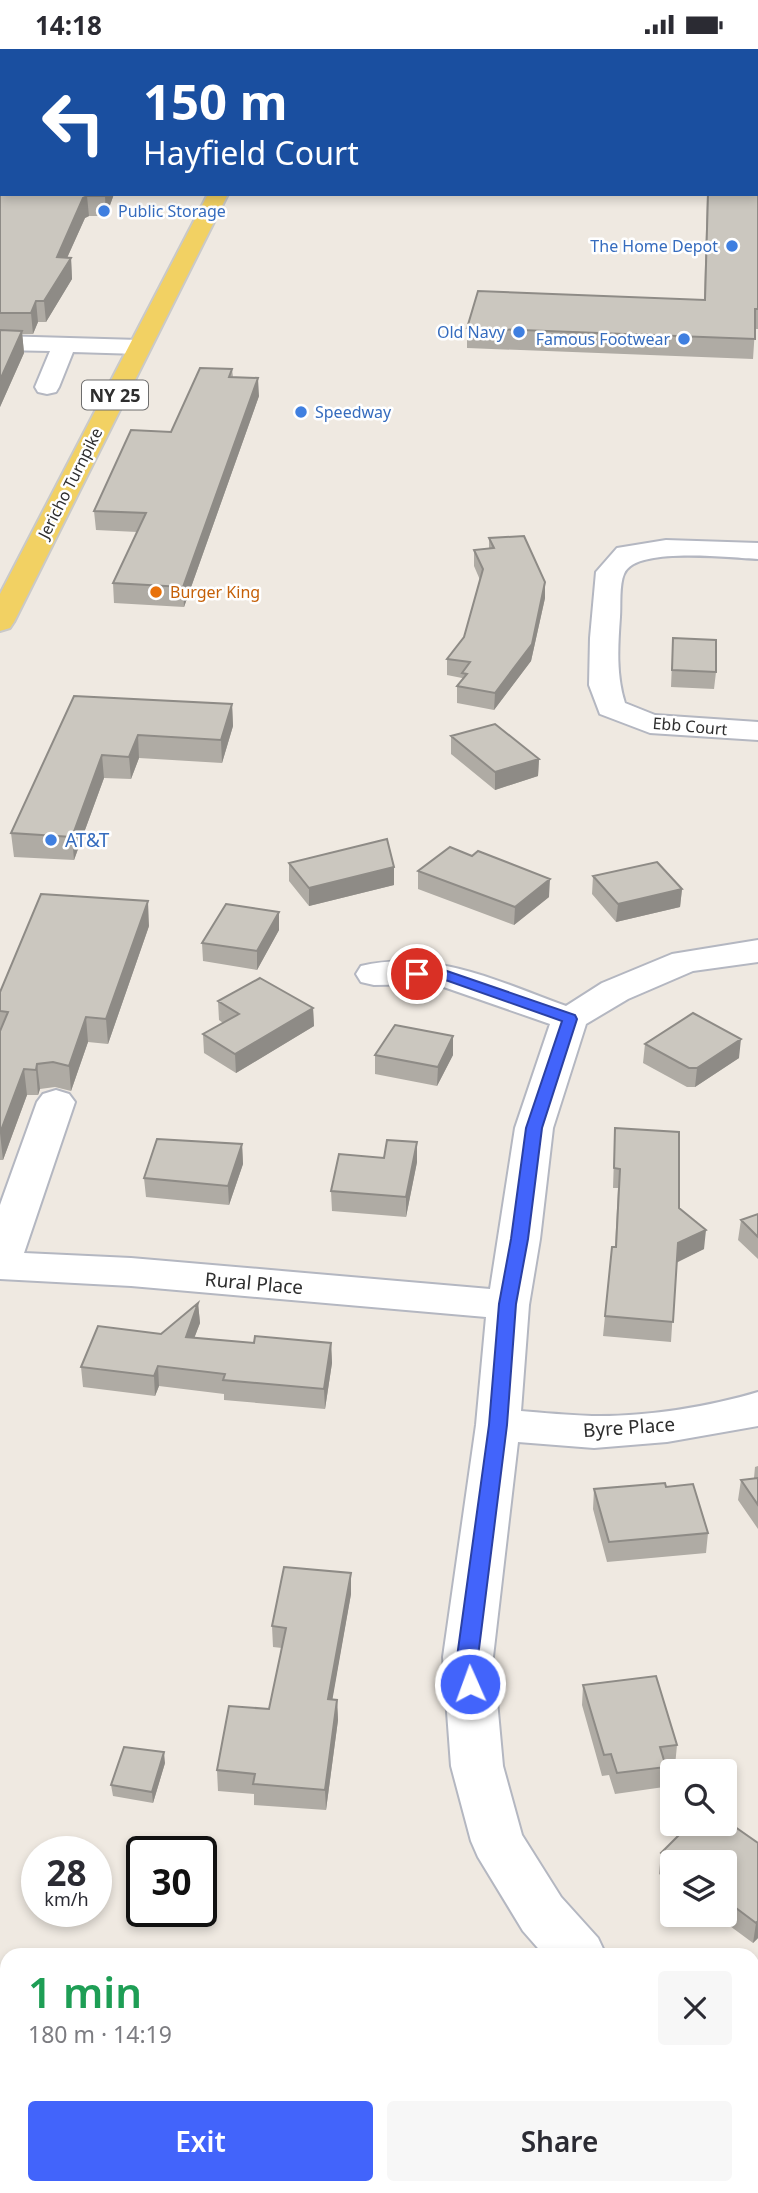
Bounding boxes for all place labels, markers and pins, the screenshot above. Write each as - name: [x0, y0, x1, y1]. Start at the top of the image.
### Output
- place label: Public Storage: [118, 200, 226, 222]
- marker: Public Storage: [96, 203, 112, 219]
- place label: The Home Depot: [590, 235, 718, 257]
- marker: The Home Depot: [724, 238, 740, 254]
- place label: Old Navy: [437, 321, 506, 343]
- marker: Old Navy: [511, 324, 527, 340]
- place label: Famous Footwear: [536, 328, 670, 350]
- marker: Famous Footwear: [676, 331, 692, 347]
- place label: Speedway: [315, 401, 392, 423]
- marker: Speedway: [293, 404, 309, 420]
- place label: Burger King: [170, 581, 260, 603]
- marker: Burger King: [148, 584, 164, 600]
- place label: AT&T: [65, 827, 110, 853]
- marker: AT&T: [43, 832, 59, 848]
- pin: [387, 944, 447, 1004]

